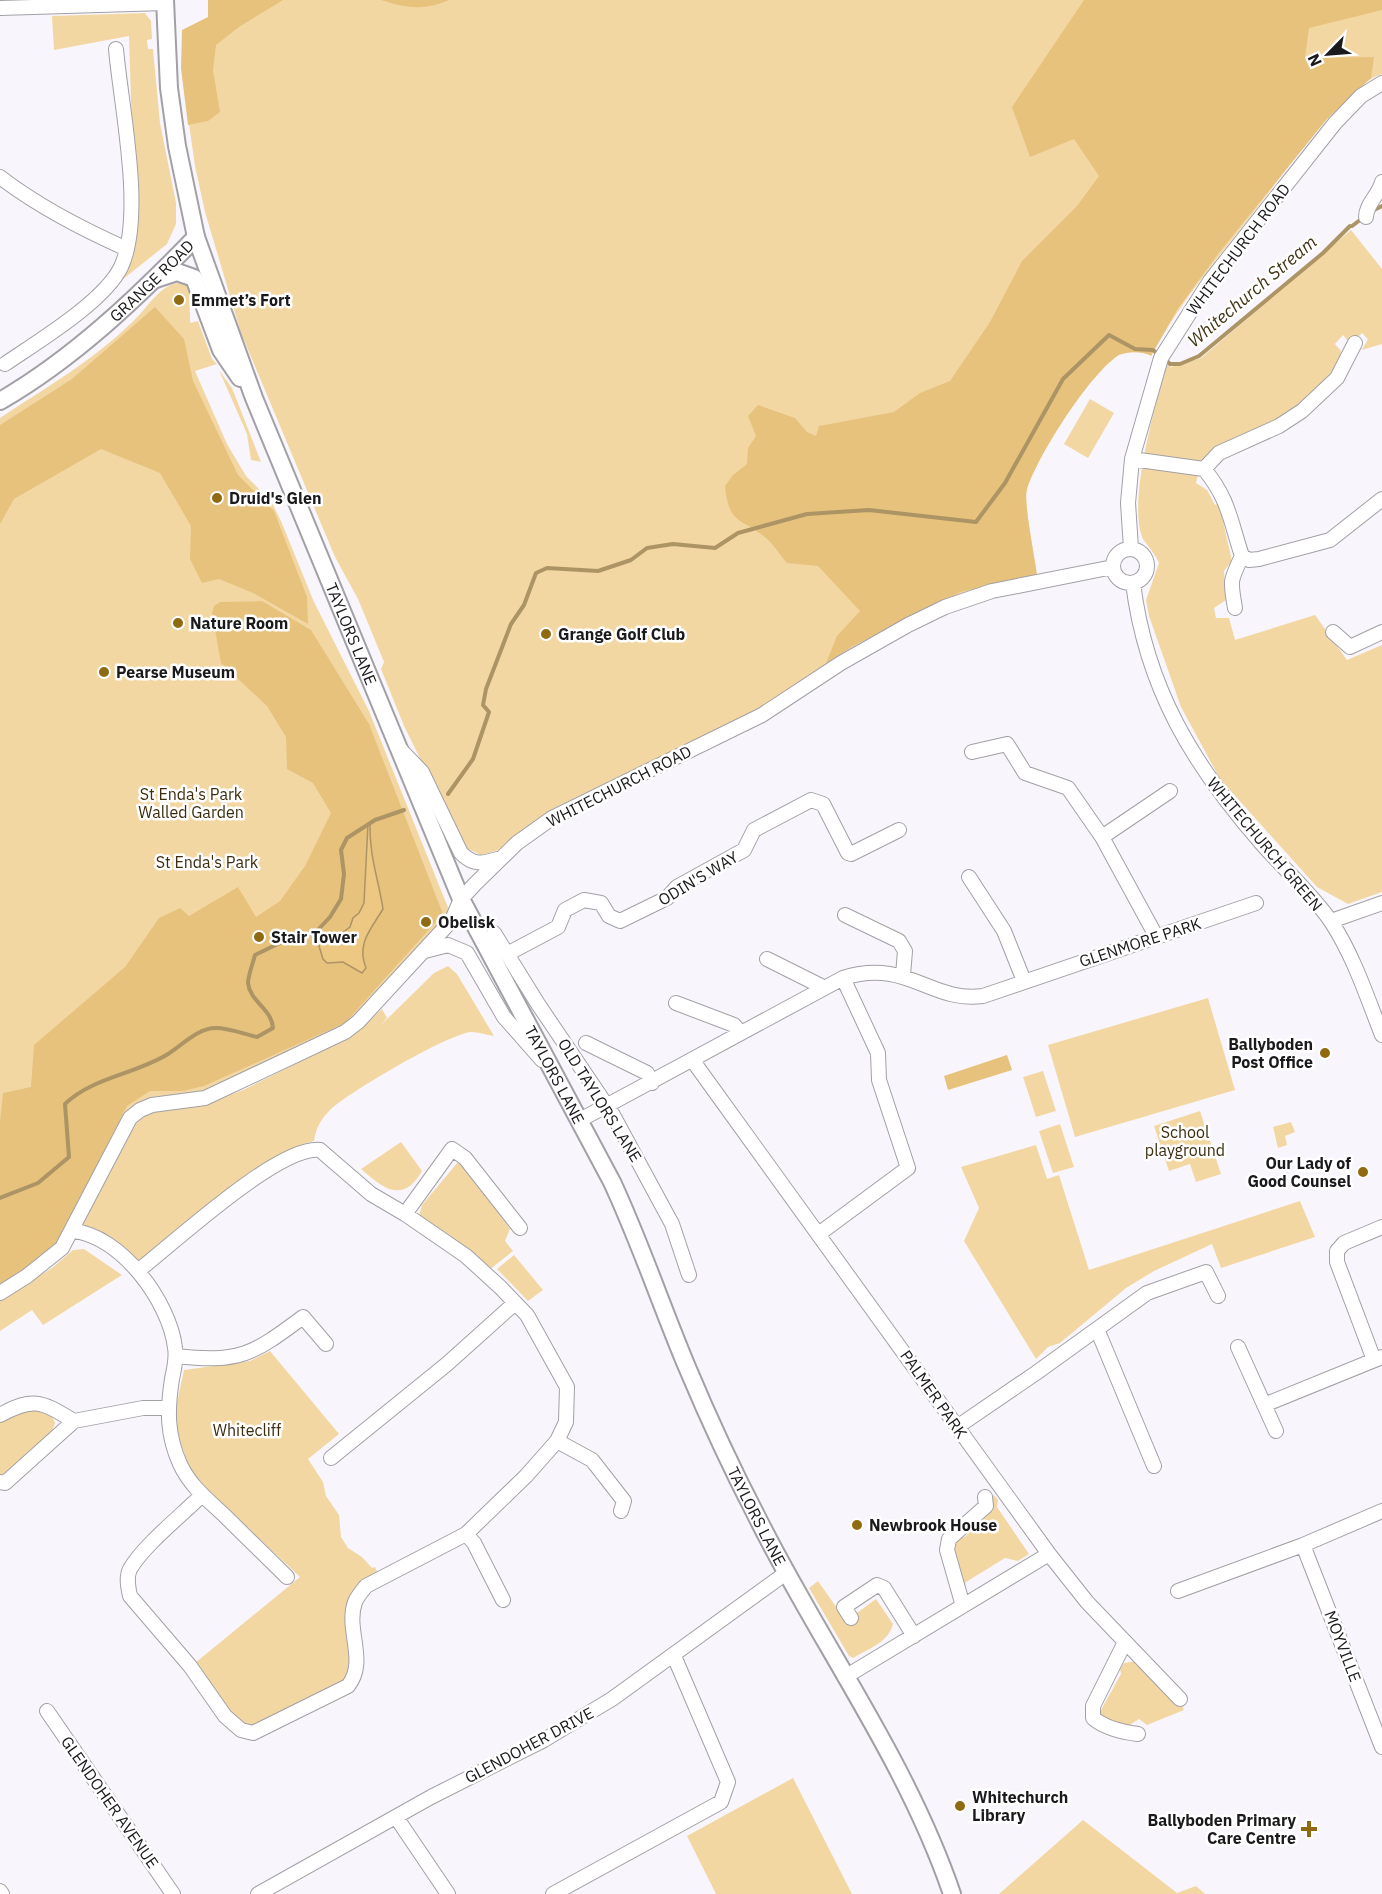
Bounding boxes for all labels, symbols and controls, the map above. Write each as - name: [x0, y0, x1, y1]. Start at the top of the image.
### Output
- north arrow: [1298, 24, 1358, 84]
- text: N: [1303, 51, 1326, 70]
- street label: WHITECHURCH ROAD: [1182, 179, 1294, 319]
- water label: Whitechurch Stream: [1183, 230, 1321, 352]
- street label: GRANGE ROAD: [105, 235, 198, 326]
- place label: Emmet’s Fort: [191, 290, 291, 310]
- marker: Emmet’s Fort: [172, 293, 186, 307]
- place label: Druid's Glen: [229, 488, 321, 508]
- marker: Druid's Glen: [210, 491, 224, 505]
- street label: TAYLORS LANE: [322, 580, 381, 688]
- place label: Nature Room: [190, 613, 288, 633]
- marker: Nature Room: [171, 616, 185, 630]
- place label: Grange Golf Club: [558, 624, 686, 644]
- marker: Grange Golf Club: [539, 627, 553, 641]
- place label: Pearse Museum: [116, 662, 235, 682]
- marker: Pearse Museum: [97, 665, 111, 679]
- street label: WHITECHURCH ROAD: [543, 741, 695, 831]
- street label: WHITECHURCH GREEN: [1203, 773, 1327, 915]
- park label: St Enda's Park Walled Garden: [138, 784, 244, 822]
- street label: ODIN'S WAY: [654, 846, 742, 910]
- park label: St Enda's Park: [156, 852, 259, 872]
- place label: Obelisk: [438, 912, 496, 932]
- street label: GLENMORE PARK: [1076, 913, 1204, 971]
- marker: Obelisk: [419, 915, 433, 929]
- place label: Stair Tower: [271, 927, 357, 947]
- marker: Stair Tower: [252, 930, 266, 944]
- street label: TAYLORS LANE: [520, 1022, 589, 1127]
- street label: OLD TAYLORS LANE: [554, 1034, 646, 1166]
- place label: Ballyboden Post Office: [1228, 1034, 1313, 1072]
- marker: Ballyboden Post Office: [1318, 1046, 1332, 1060]
- park label: School playground: [1145, 1122, 1225, 1160]
- place label: Our Lady of Good Counsel: [1248, 1153, 1351, 1191]
- marker: Our Lady of Good Counsel: [1356, 1165, 1370, 1179]
- street label: PALMER PARK: [896, 1346, 972, 1442]
- park label: Whitecliff: [213, 1420, 281, 1440]
- street label: TAYLORS LANE: [723, 1464, 791, 1569]
- place label: Newbrook House: [869, 1515, 997, 1535]
- marker: Newbrook House: [850, 1518, 864, 1532]
- street label: MOYVILLE: [1320, 1607, 1366, 1685]
- street label: GLENDOHER DRIVE: [461, 1703, 597, 1787]
- street label: GLENDOHER AVENUE: [57, 1732, 163, 1872]
- place label: Whitechurch Library: [972, 1787, 1068, 1825]
- marker: Whitechurch Library: [953, 1799, 967, 1813]
- place label: Ballyboden Primary Care Centre: [1148, 1810, 1296, 1848]
- marker: Ballyboden Primary Care Centre: [1300, 1820, 1318, 1838]

